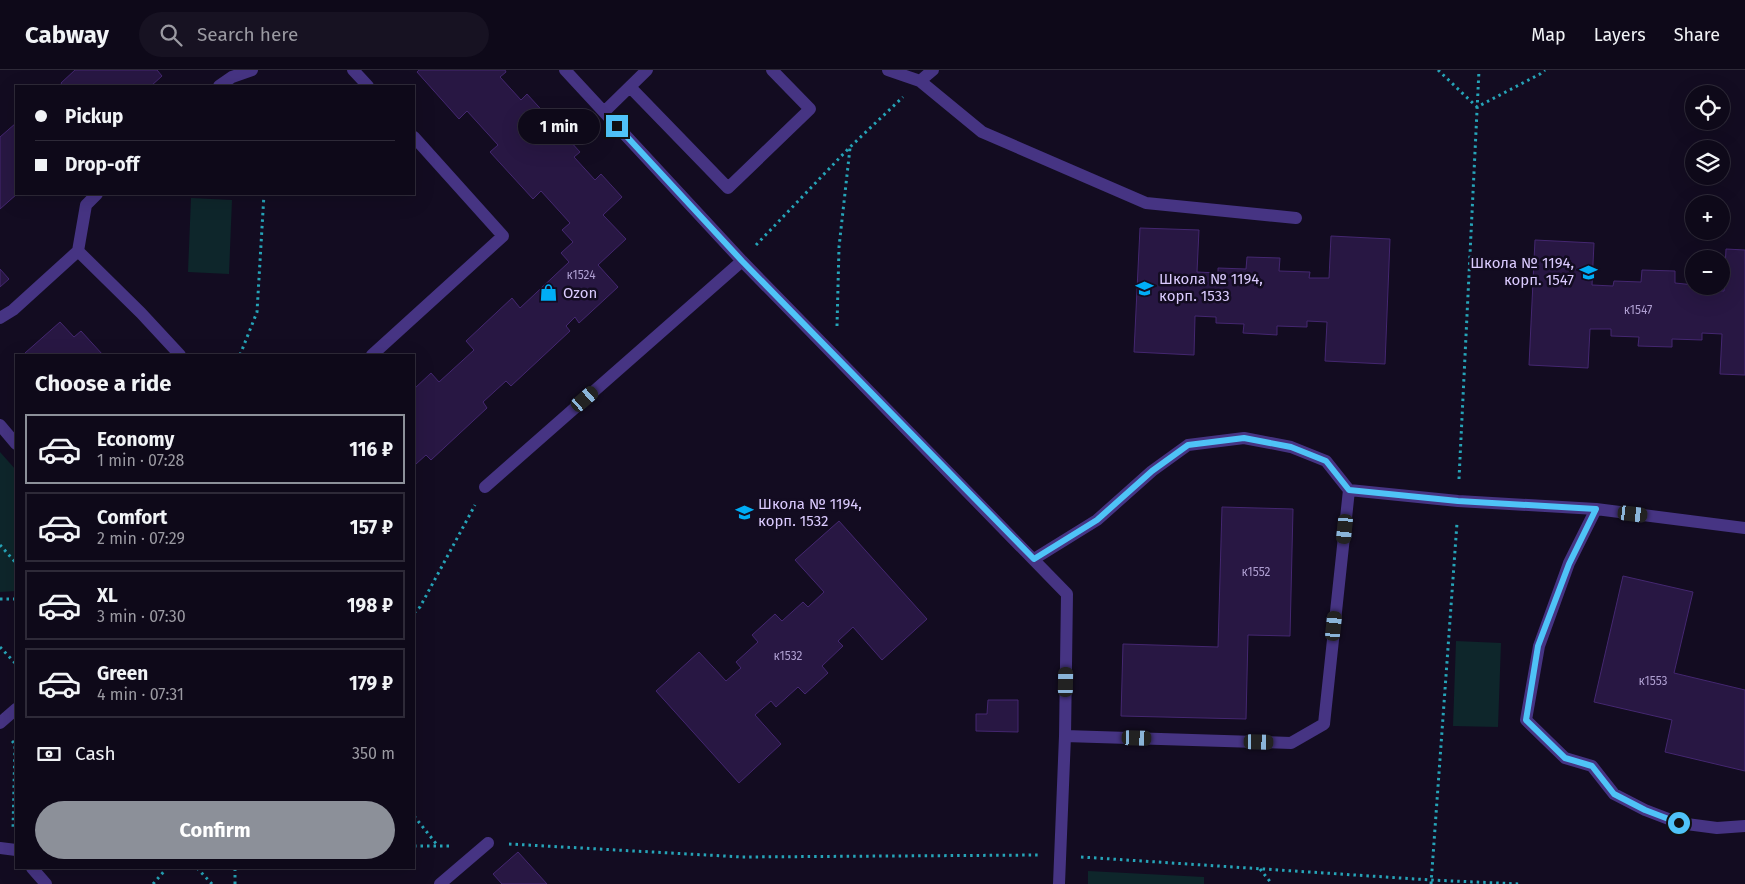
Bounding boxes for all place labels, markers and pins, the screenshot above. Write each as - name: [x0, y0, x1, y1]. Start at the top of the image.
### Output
- place label: Школа № 1194, корп. 1547: [1470, 254, 1574, 289]
- school or university icon: Школа № 1194, корп. 1547: [1578, 262, 1598, 282]
- place label: Школа № 1194, корп. 1533: [1159, 270, 1263, 305]
- school or university icon: Школа № 1194, корп. 1533: [1135, 278, 1155, 298]
- shop icon: Ozon: [539, 283, 559, 303]
- place label: Ozon: [563, 284, 597, 302]
- place label: Школа № 1194, корп. 1532: [758, 495, 862, 530]
- school or university icon: Школа № 1194, корп. 1532: [734, 503, 754, 523]

